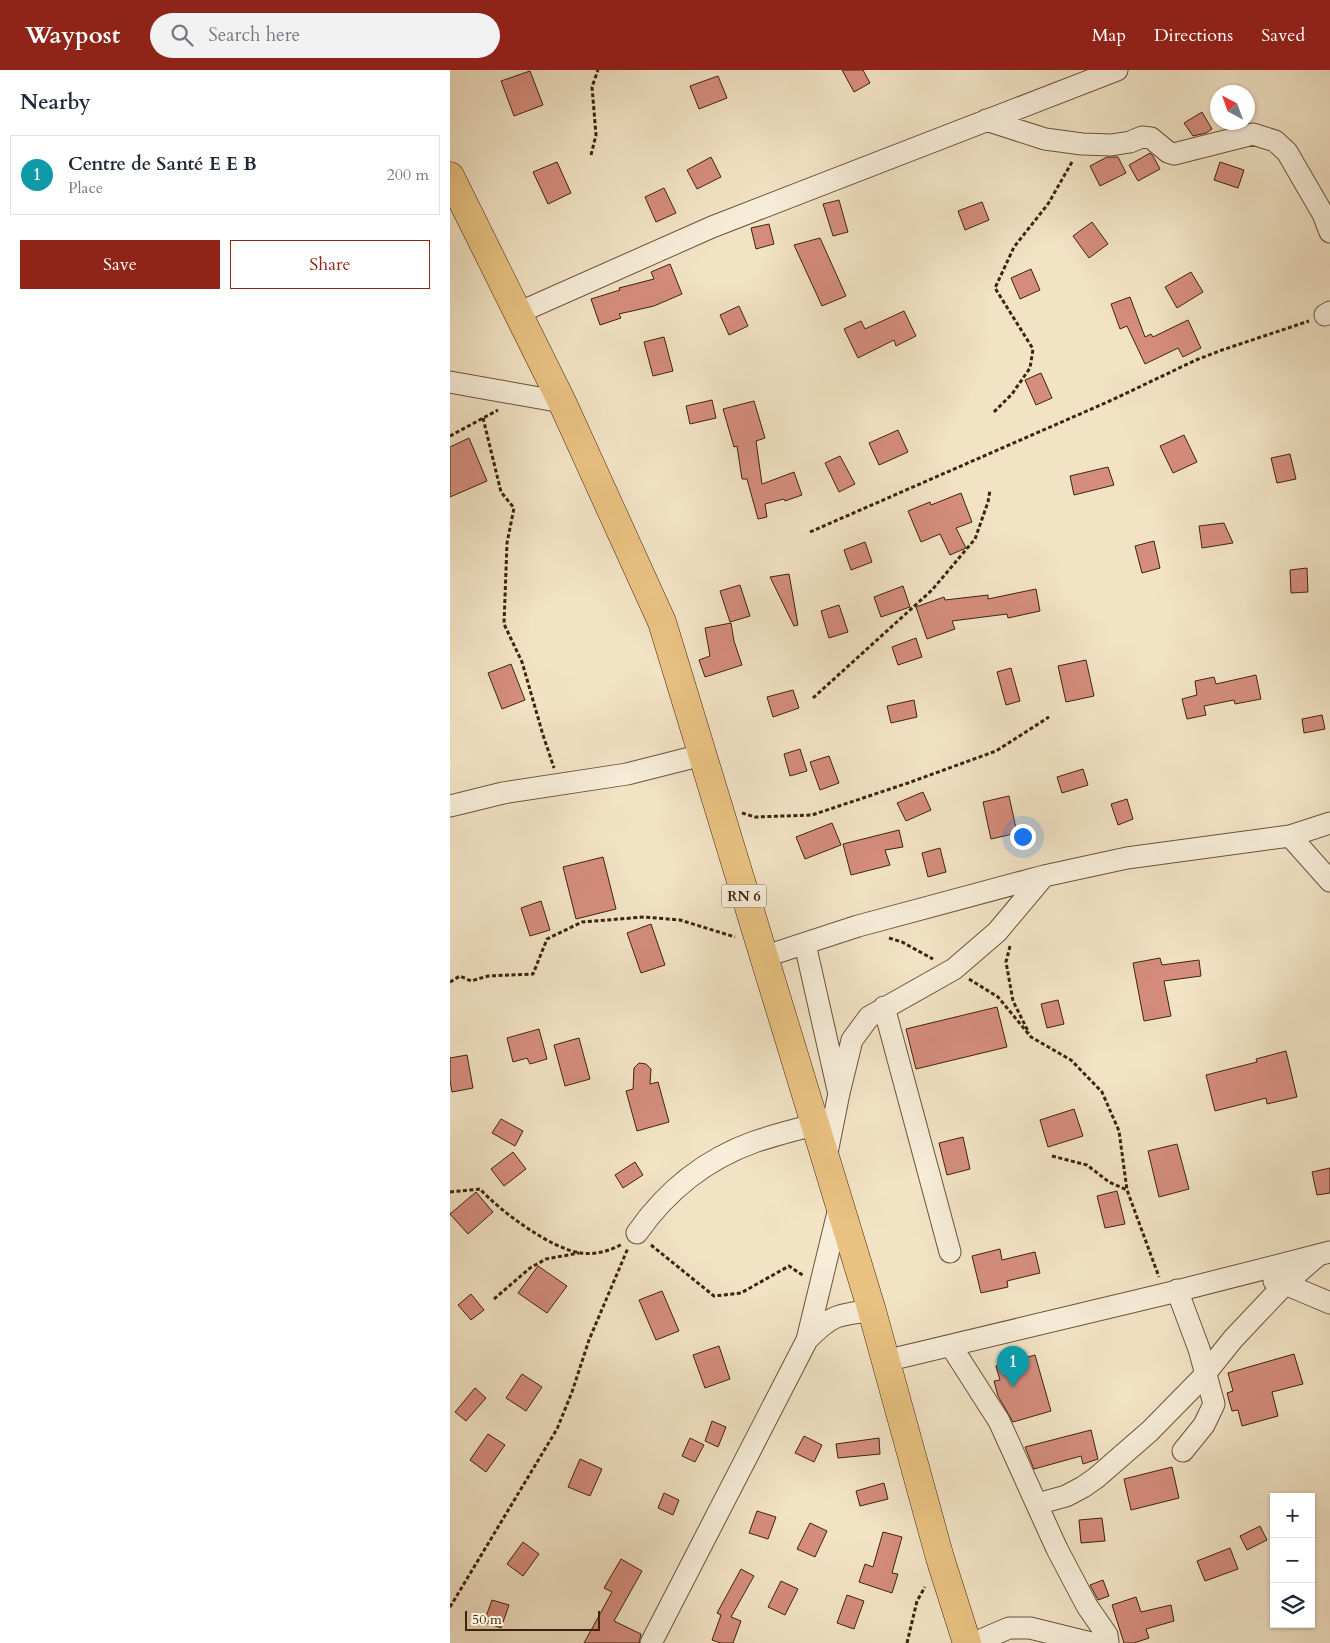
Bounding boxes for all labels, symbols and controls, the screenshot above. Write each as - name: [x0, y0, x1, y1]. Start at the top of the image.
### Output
- search box: [150, 13, 500, 58]
- text: Waypost: [25, 19, 120, 52]
- icon: search: [168, 21, 196, 49]
- text: Search here: [208, 22, 300, 48]
- text: Map: [1092, 23, 1126, 48]
- text: Directions: [1154, 23, 1233, 48]
- text: Saved: [1261, 23, 1305, 48]
- north arrow: [1210, 85, 1255, 130]
- text: Nearby: [20, 88, 91, 117]
- text: Centre de Santé E E B: [68, 151, 257, 177]
- text: 1: [33, 164, 41, 186]
- text: 200 m: [387, 164, 429, 186]
- text: Place: [68, 177, 103, 199]
- button: Save: [20, 240, 220, 289]
- button: Share: [230, 240, 430, 289]
- your location: [1010, 824, 1036, 850]
- road number: RN 6: [722, 884, 766, 908]
- pin: 1: [997, 1346, 1029, 1387]
- map controls: [1270, 1493, 1315, 1628]
- button: +: [1270, 1493, 1315, 1538]
- button: −: [1270, 1538, 1315, 1583]
- button: layers: [1270, 1583, 1315, 1628]
- scale bar: [465, 1608, 600, 1631]
- text: 50 m: [472, 1610, 502, 1629]

